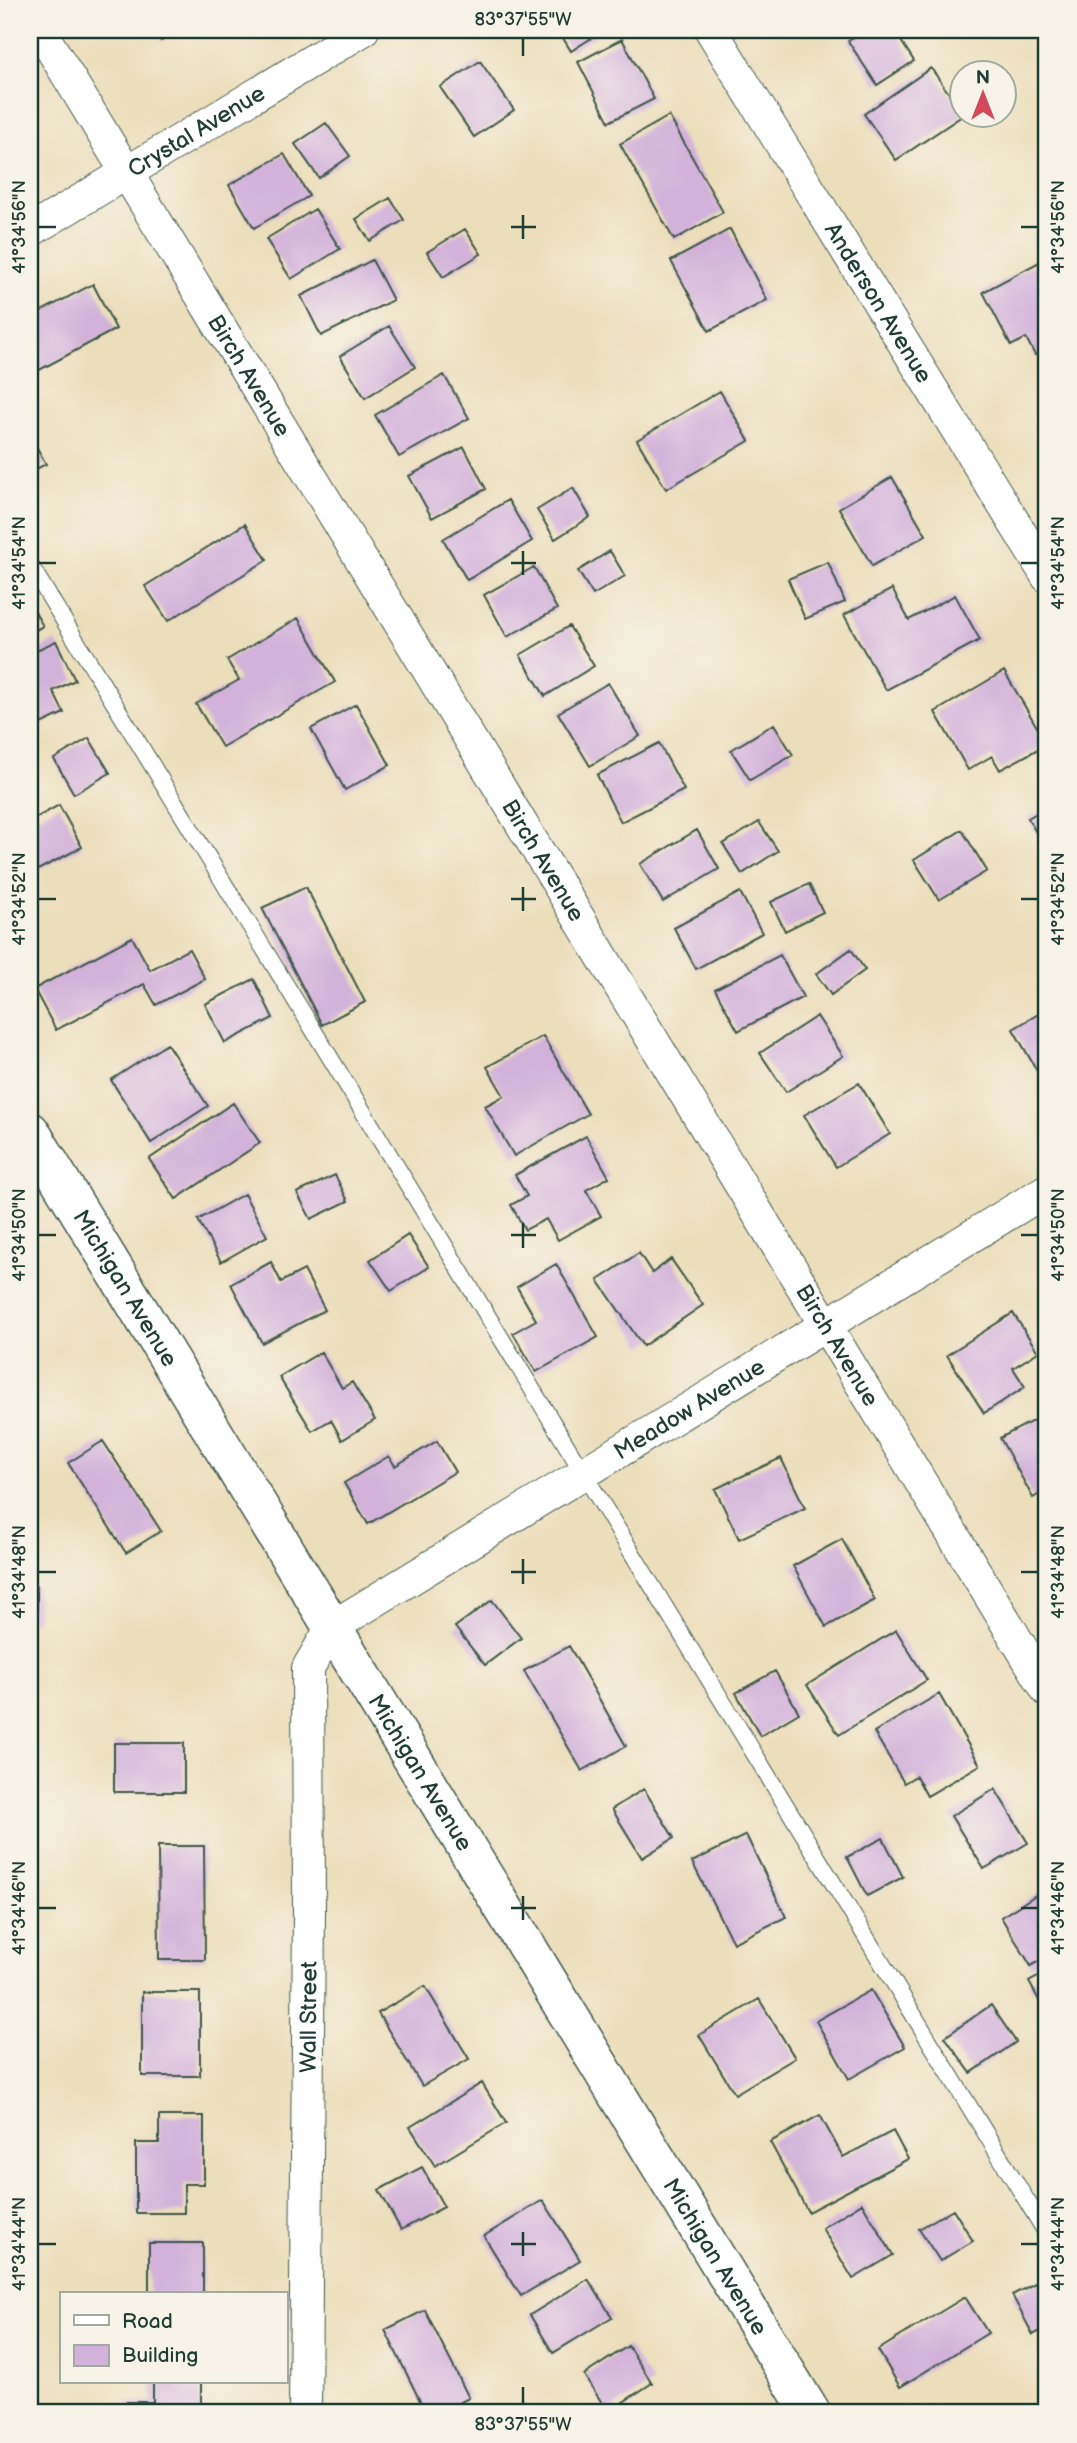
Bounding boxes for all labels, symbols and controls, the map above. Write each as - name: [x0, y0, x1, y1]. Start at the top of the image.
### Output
- text: 83°37'55"W: [474, 9, 572, 30]
- north arrow: [948, 60, 1018, 130]
- text: N: [976, 67, 990, 90]
- street label: Crystal Avenue: [123, 79, 270, 184]
- text: 41°34'56"N: [9, 180, 30, 274]
- text: 41°34'56"N: [1048, 180, 1069, 274]
- street label: Anderson Avenue: [818, 218, 938, 388]
- street label: Birch Avenue: [201, 310, 296, 442]
- text: 41°34'54"N: [9, 516, 30, 610]
- text: 41°34'54"N: [1048, 516, 1069, 610]
- street label: Birch Avenue: [495, 795, 590, 927]
- text: 41°34'52"N: [9, 852, 30, 946]
- text: 41°34'52"N: [1048, 852, 1069, 946]
- text: 41°34'50"N: [9, 1188, 30, 1282]
- text: 41°34'50"N: [1048, 1188, 1069, 1282]
- street label: Michigan Avenue: [67, 1205, 183, 1372]
- street label: Birch Avenue: [789, 1279, 884, 1411]
- street label: Meadow Avenue: [609, 1353, 770, 1466]
- text: 41°34'48"N: [9, 1525, 30, 1619]
- text: 41°34'48"N: [1048, 1525, 1069, 1619]
- street label: Michigan Avenue: [361, 1689, 478, 1856]
- text: 41°34'46"N: [9, 1861, 30, 1955]
- text: 41°34'46"N: [1048, 1861, 1069, 1955]
- street label: Wall Street: [295, 1961, 324, 2073]
- street label: Michigan Avenue: [656, 2174, 773, 2341]
- text: 41°34'44"N: [9, 2197, 30, 2291]
- text: 41°34'44"N: [1048, 2197, 1069, 2291]
- legend: [60, 2292, 287, 2384]
- text: Road: [122, 2309, 173, 2334]
- text: Building: [122, 2343, 198, 2368]
- text: 83°37'55"W: [474, 2414, 572, 2435]

